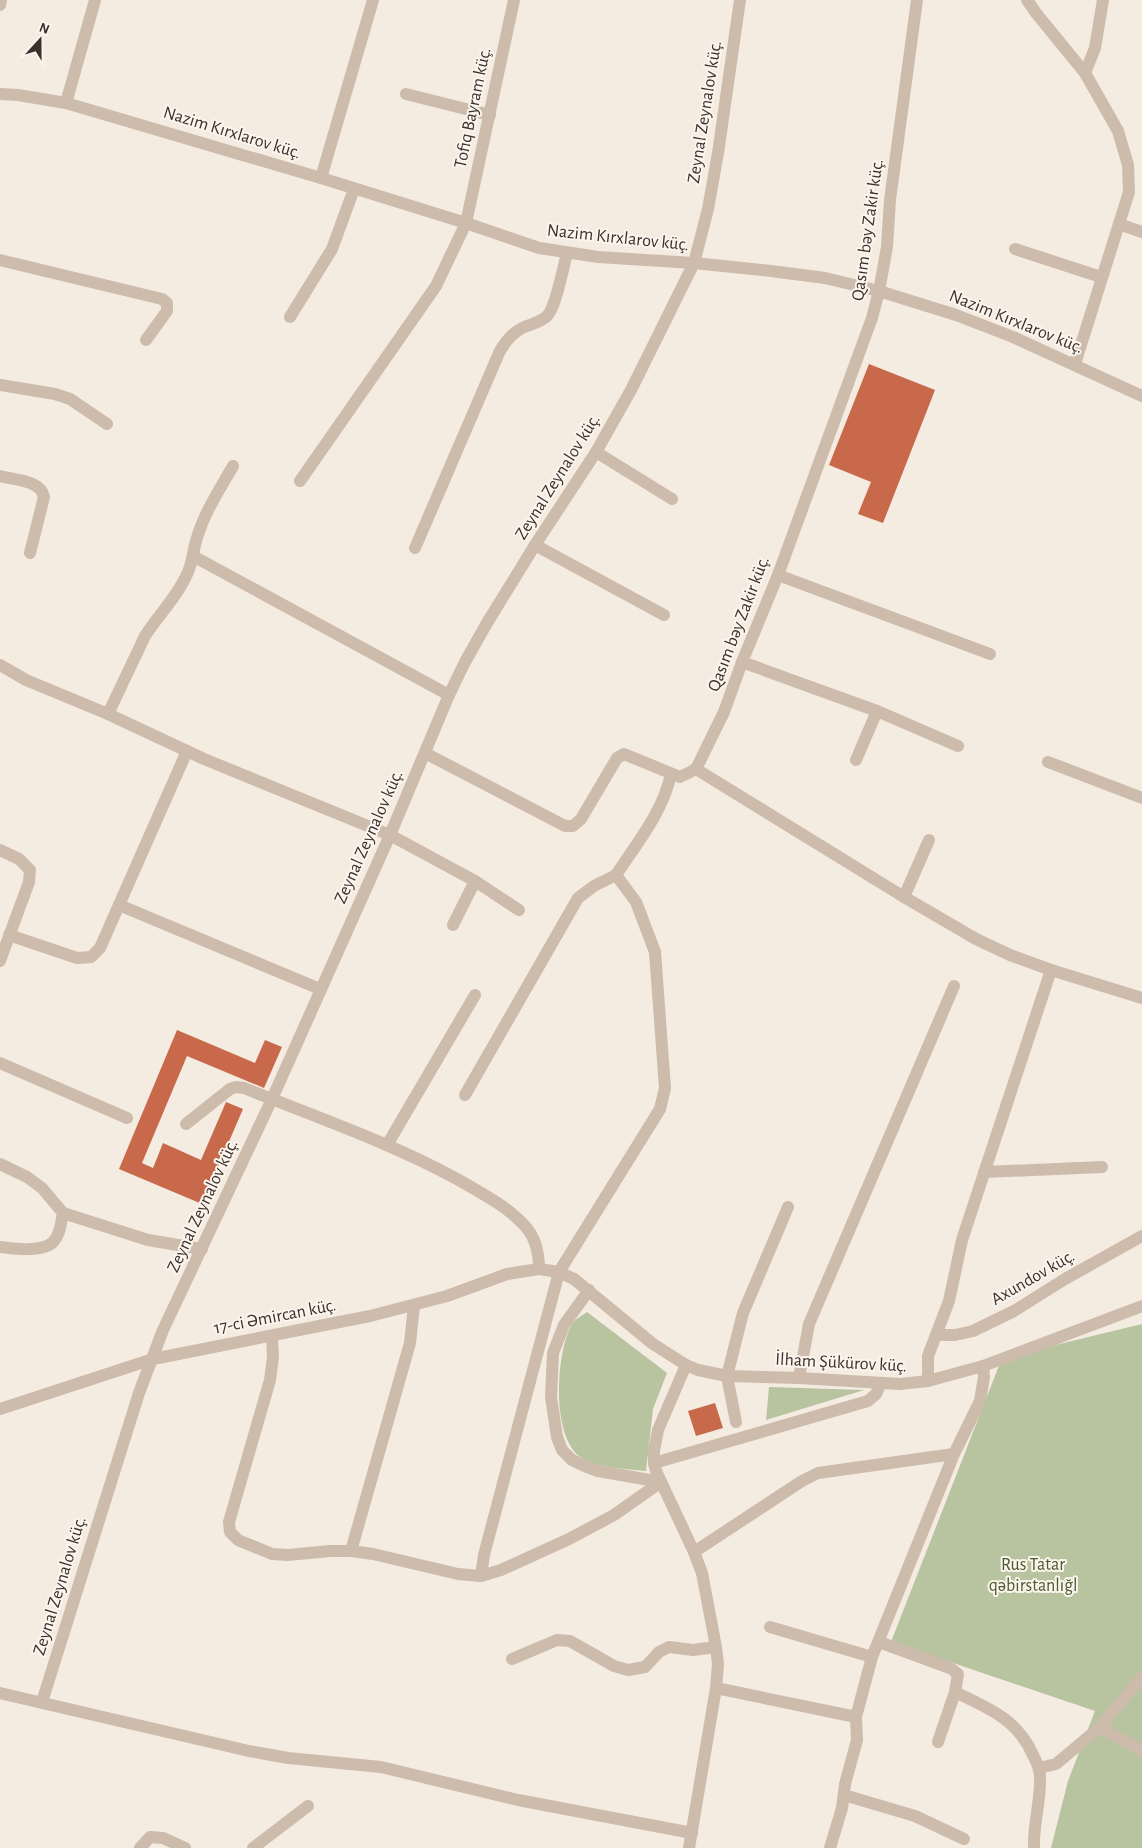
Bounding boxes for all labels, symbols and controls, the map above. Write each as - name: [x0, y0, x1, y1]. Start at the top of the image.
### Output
- north arrow: [15, 15, 65, 65]
- text: N: [37, 21, 51, 37]
- street label: Zeynal Zeynalov küç.: [685, 39, 725, 185]
- street label: Tofiq Bayram küç.: [451, 46, 495, 170]
- street label: Nazim Kırxlarov küç.: [161, 104, 303, 162]
- street label: Qasım bəy Zakir küç.: [849, 158, 887, 302]
- street label: Nazim Kırxlarov küç.: [546, 222, 690, 254]
- street label: Nazim Kırxlarov küç.: [946, 287, 1086, 357]
- street label: Zeynal Zeynalov küç.: [512, 411, 604, 543]
- street label: Qasım bəy Zakir küç.: [705, 554, 773, 694]
- street label: Zeynal Zeynalov küç.: [331, 768, 407, 906]
- street label: Zeynal Zeynalov küç.: [164, 1137, 242, 1275]
- street label: Axundov küç.: [988, 1247, 1078, 1309]
- street label: 17-ci Əmircan küç.: [212, 1296, 338, 1338]
- street label: İlham Şükürov küç.: [775, 1349, 907, 1375]
- street label: Zeynal Zeynalov küç.: [30, 1514, 90, 1658]
- park label: Rus Tatar qəbirstanlığl: [989, 1556, 1077, 1595]

